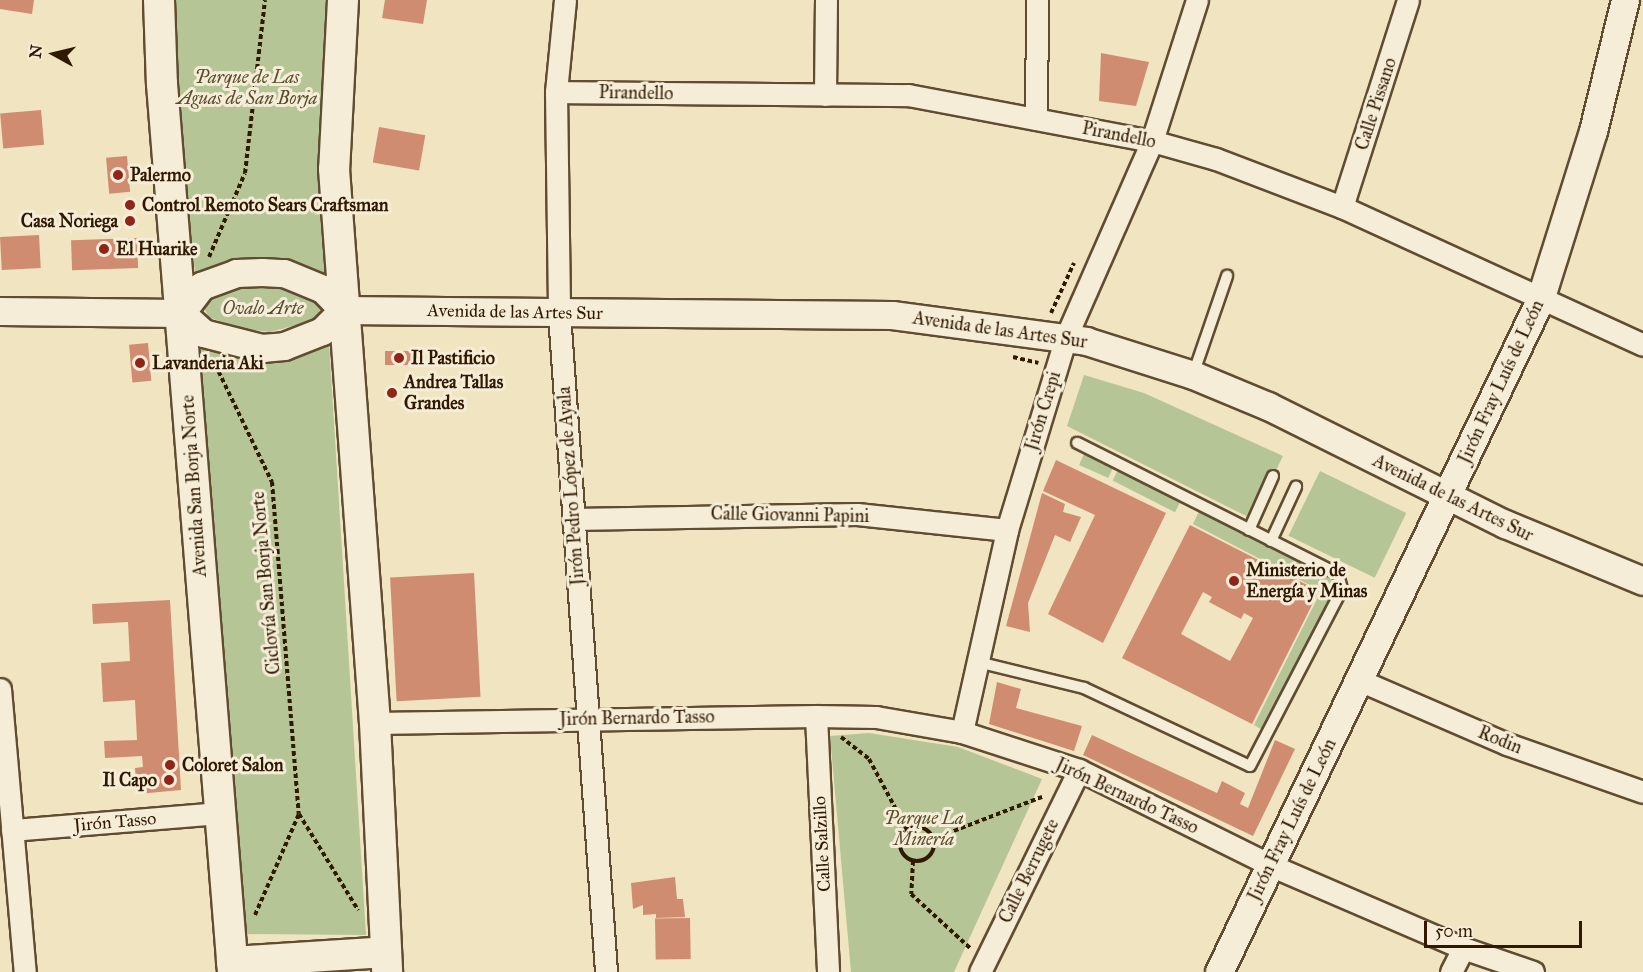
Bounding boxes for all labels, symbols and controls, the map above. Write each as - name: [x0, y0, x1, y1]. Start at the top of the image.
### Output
- north arrow: [24, 24, 84, 84]
- text: N: [25, 43, 46, 59]
- street label: Calle Pissano: [1351, 55, 1401, 153]
- park label: Parque de Las Aguas de San Borja: [177, 67, 317, 110]
- street label: Pirandello: [598, 82, 674, 104]
- street label: Pirandello: [1080, 117, 1158, 153]
- place label: Palermo: [130, 164, 191, 186]
- marker: Palermo: [111, 168, 125, 182]
- place label: Control Remoto Sears Craftsman: [142, 194, 389, 216]
- marker: Control Remoto Sears Craftsman: [123, 198, 137, 212]
- place label: Casa Noriega: [21, 210, 118, 232]
- marker: Casa Noriega: [123, 214, 137, 228]
- place label: El Huarike: [116, 238, 198, 260]
- marker: El Huarike: [97, 242, 111, 256]
- park label: Ovalo Arte: [223, 297, 303, 319]
- street label: Jirón Fray Luís de León: [1454, 297, 1548, 467]
- street label: Avenida de las Artes Sur: [427, 300, 603, 324]
- street label: Avenida de las Artes Sur: [912, 307, 1088, 353]
- place label: Il Pastificio: [411, 347, 495, 369]
- marker: Il Pastificio: [392, 351, 406, 365]
- place label: Lavanderia Aki: [152, 352, 264, 374]
- marker: Lavanderia Aki: [133, 356, 147, 370]
- street label: Jirón Crepi: [1021, 369, 1065, 453]
- place label: Andrea Tallas Grandes: [404, 372, 503, 415]
- marker: Andrea Tallas Grandes: [385, 386, 399, 400]
- street label: Jirón Pedro López de Ayala: [553, 386, 589, 586]
- street label: Avenida San Borja Norte: [177, 394, 211, 578]
- street label: Avenida de las Artes Sur: [1369, 450, 1537, 546]
- street label: Ciclovía San Borja Norte: [247, 491, 285, 675]
- street label: Calle Giovanni Papini: [710, 503, 870, 527]
- place label: Ministerio de Energía y Minas: [1246, 560, 1367, 602]
- marker: Ministerio de Energía y Minas: [1227, 574, 1241, 588]
- street label: Jirón Bernardo Tasso: [559, 706, 715, 730]
- street label: Rodin: [1475, 721, 1525, 759]
- street label: Jirón Fray Luís de León: [1243, 735, 1341, 905]
- street label: Jirón Bernardo Tasso: [1052, 753, 1202, 839]
- place label: Coloret Salon: [182, 754, 283, 776]
- marker: Coloret Salon: [163, 758, 177, 772]
- place label: Il Capo: [102, 769, 157, 791]
- marker: Il Capo: [162, 773, 176, 787]
- street label: Calle Salzillo: [809, 796, 835, 892]
- street label: Jirón Tasso: [73, 808, 157, 836]
- park label: Parque La Minería: [884, 808, 964, 850]
- street label: Calle Berrugete: [994, 815, 1064, 927]
- scale bar: [1427, 909, 1584, 947]
- text: 50 m: [1435, 920, 1473, 942]

